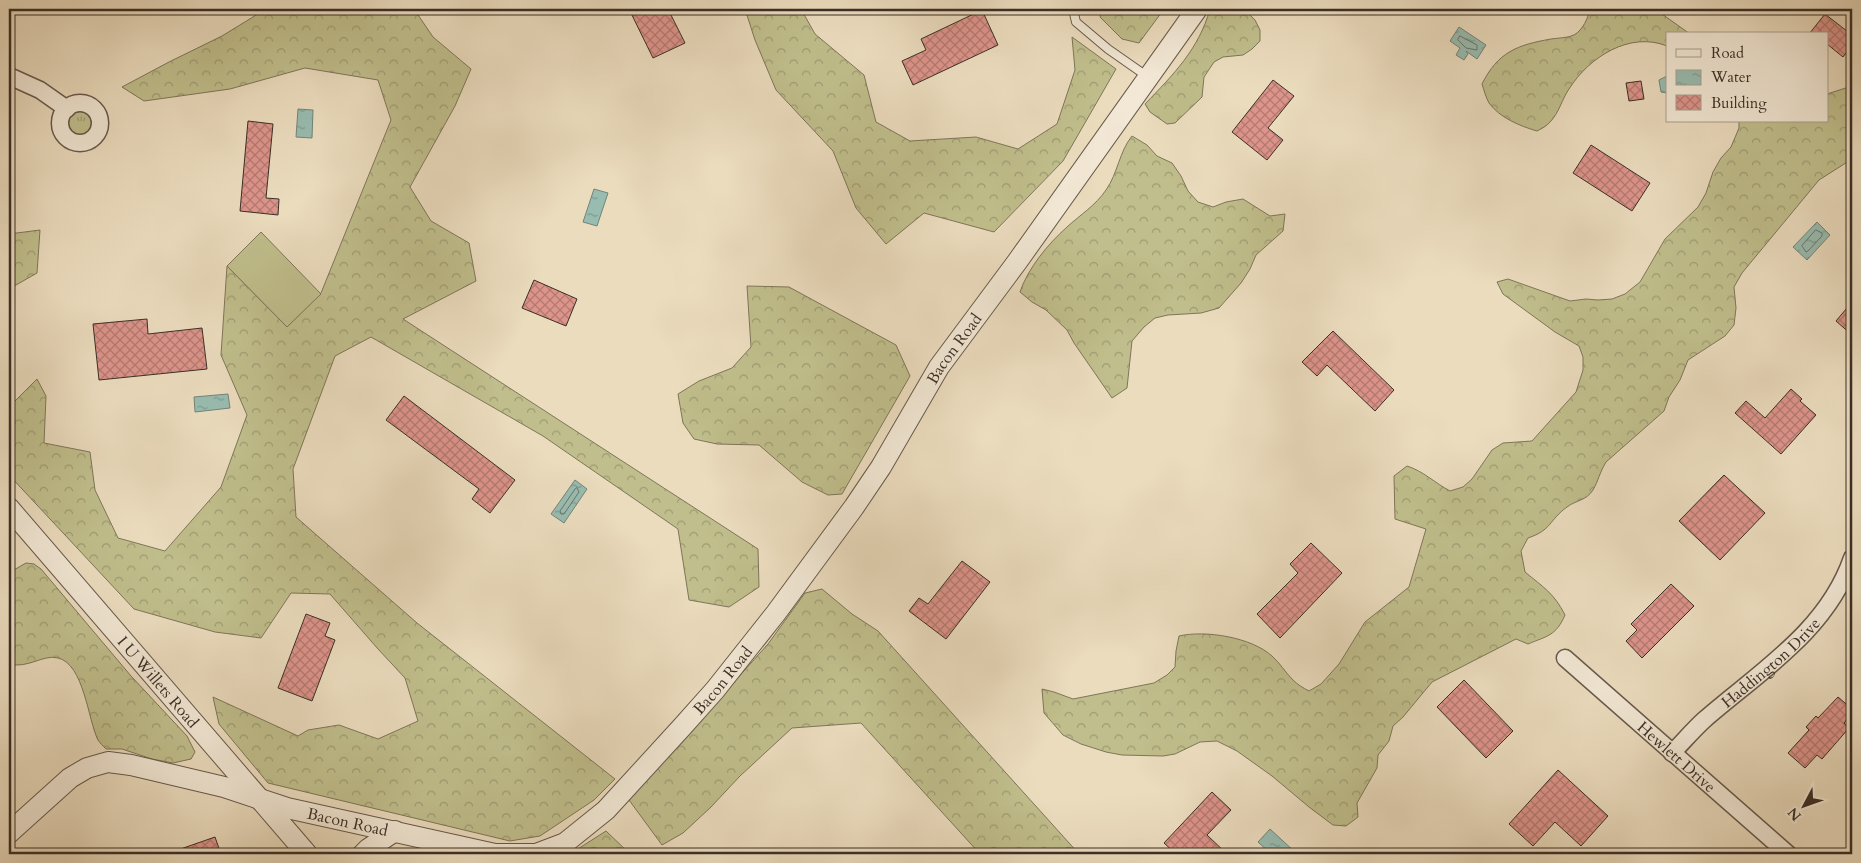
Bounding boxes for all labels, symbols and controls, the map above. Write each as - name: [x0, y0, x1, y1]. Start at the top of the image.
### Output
- legend: [1666, 32, 1828, 122]
- text: Road: [1711, 43, 1744, 63]
- text: Water: [1710, 67, 1752, 87]
- text: Building: [1711, 93, 1767, 113]
- street label: Bacon Road: [922, 309, 988, 388]
- street label: Haddington Drive: [1717, 613, 1826, 713]
- street label: I U Willets Road: [112, 632, 204, 733]
- street label: Bacon Road: [688, 641, 758, 719]
- street label: Hewlett Drive: [1632, 717, 1720, 798]
- north arrow: [1778, 780, 1828, 830]
- street label: Bacon Road: [305, 803, 390, 842]
- text: N: [1783, 803, 1806, 825]

